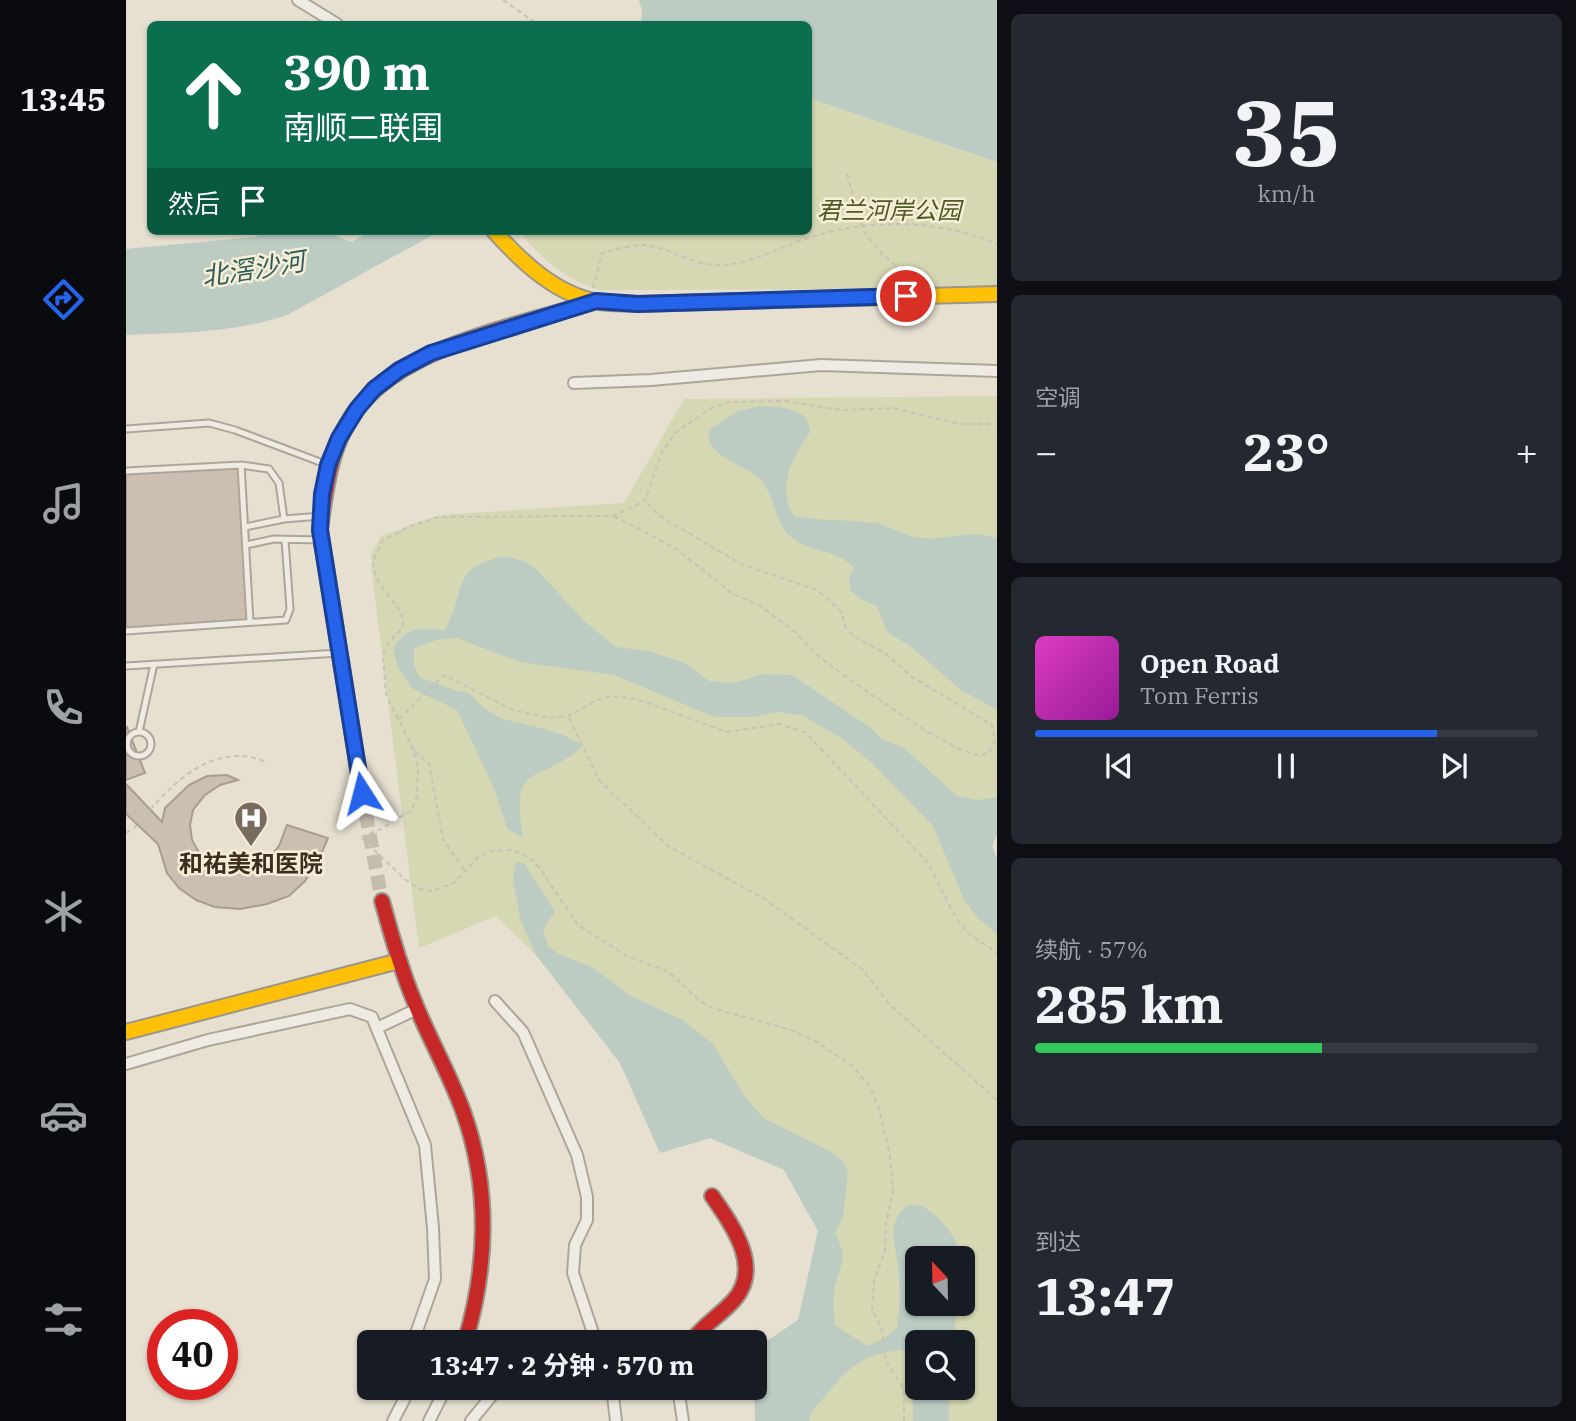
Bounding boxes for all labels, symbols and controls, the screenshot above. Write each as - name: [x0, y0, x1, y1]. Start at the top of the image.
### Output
- text: 390 m: [283, 40, 430, 103]
- icon: ahead: [168, 49, 259, 140]
- text: 35: [1232, 73, 1341, 191]
- text: 13:45: [20, 78, 106, 120]
- text: 南顺二联围: [283, 106, 443, 148]
- text: km/h: [1257, 178, 1316, 208]
- icon: arrive: [234, 182, 272, 220]
- text: 然后: [168, 186, 220, 220]
- park label: 君兰河岸公园: [817, 194, 964, 226]
- water label: 北滘沙河: [199, 242, 312, 293]
- pin: [876, 266, 936, 326]
- icon: directions: [39, 275, 88, 324]
- icon: arrive: [887, 277, 925, 315]
- text: 空调: [1035, 382, 1081, 412]
- text: 23°: [1243, 418, 1330, 485]
- text: −: [1035, 427, 1058, 476]
- text: +: [1515, 427, 1538, 476]
- icon: music: [39, 479, 88, 528]
- text: Open Road: [1140, 646, 1279, 680]
- text: Tom Ferris: [1140, 680, 1259, 710]
- icon: phone: [39, 683, 88, 732]
- icon: previous: [1100, 747, 1138, 785]
- icon: pause: [1267, 747, 1305, 785]
- icon: next: [1435, 747, 1473, 785]
- position arrow: [325, 756, 399, 830]
- hospital icon: 和祐美和医院: [232, 799, 270, 848]
- place label: 和祐美和医院: [179, 847, 323, 879]
- icon: climate: [39, 887, 88, 936]
- text: 续航 · 57%: [1035, 934, 1148, 964]
- text: 285 km: [1035, 970, 1224, 1037]
- icon: car: [39, 1091, 88, 1140]
- text: 到达: [1035, 1226, 1081, 1256]
- north arrow: [905, 1246, 975, 1316]
- map controls: [905, 1246, 975, 1400]
- text: 13:47: [1035, 1262, 1176, 1329]
- icon: filters: [39, 1295, 88, 1344]
- speed limit sign: 40: [147, 1309, 238, 1400]
- button: search: [905, 1330, 975, 1400]
- text: 13:47 · 2 分钟 · 570 m: [430, 1348, 694, 1382]

